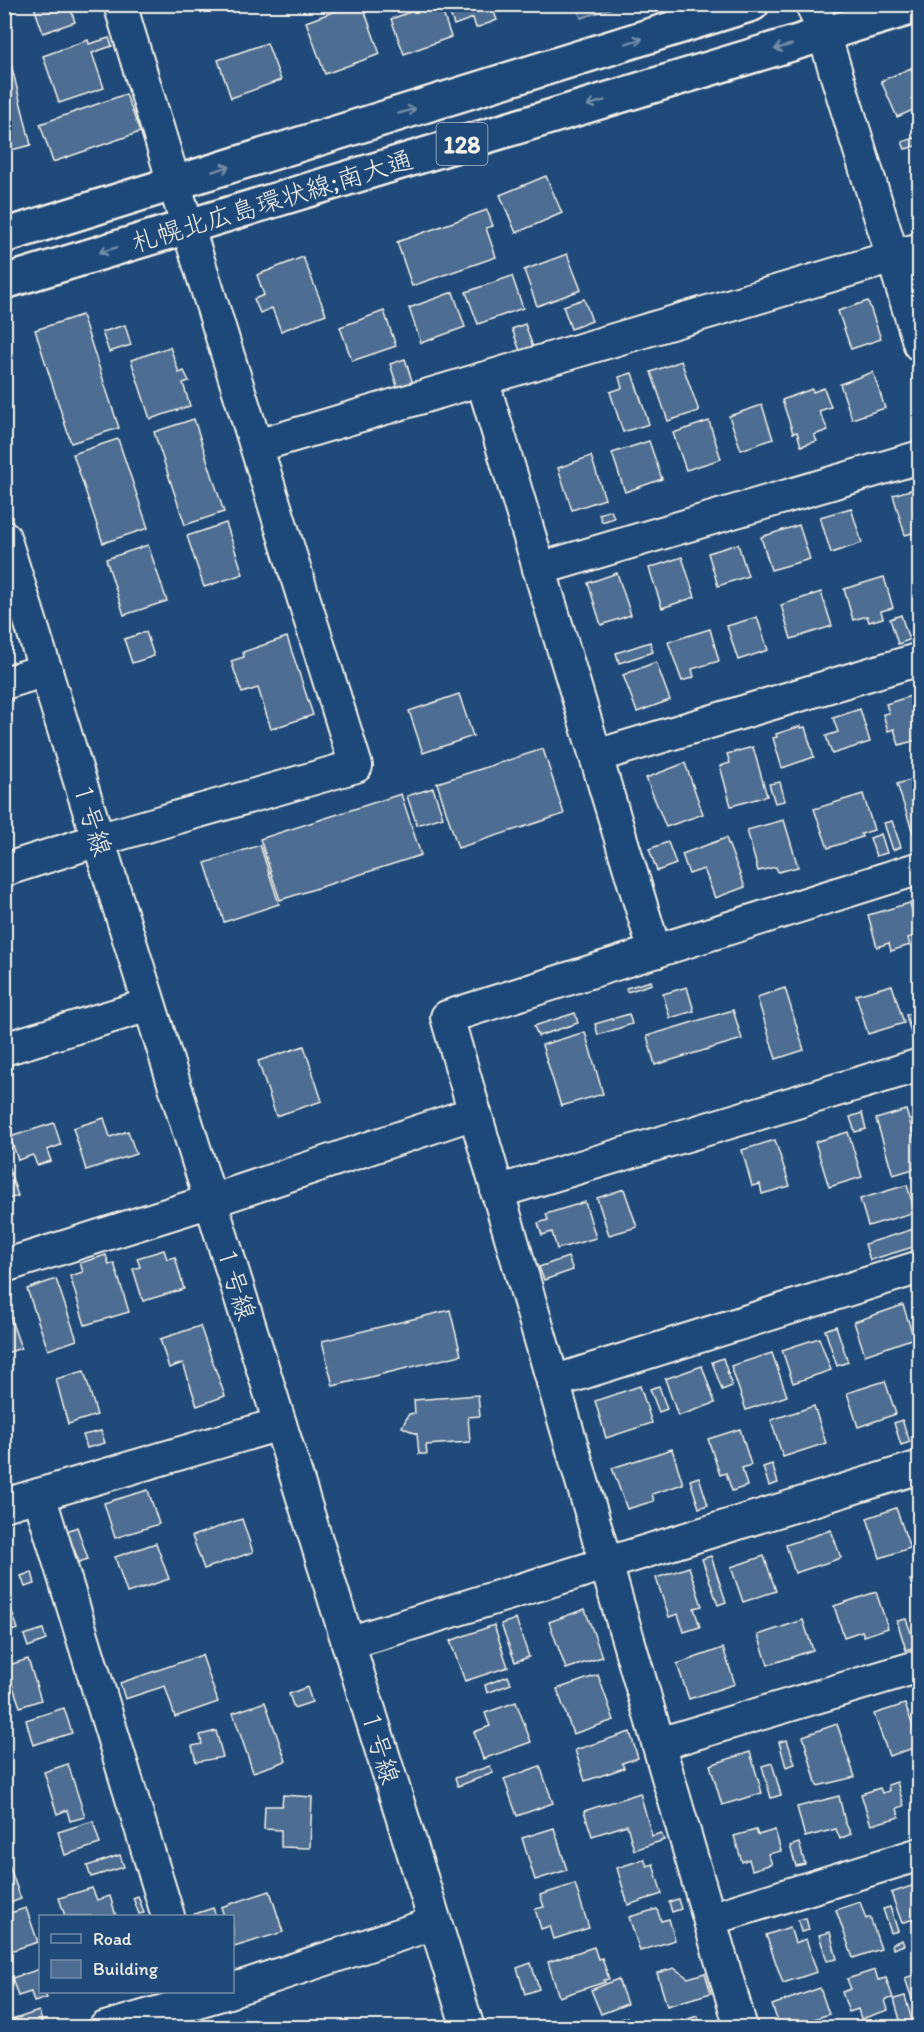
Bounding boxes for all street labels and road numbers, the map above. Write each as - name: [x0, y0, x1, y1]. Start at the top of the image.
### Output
- road number: 128: [436, 123, 488, 165]
- street label: 札幌北広島環状線;南大通: [127, 143, 417, 259]
- street label: １号線: [65, 776, 119, 860]
- street label: １号線: [209, 1240, 263, 1324]
- street label: １号線: [353, 1704, 407, 1788]

